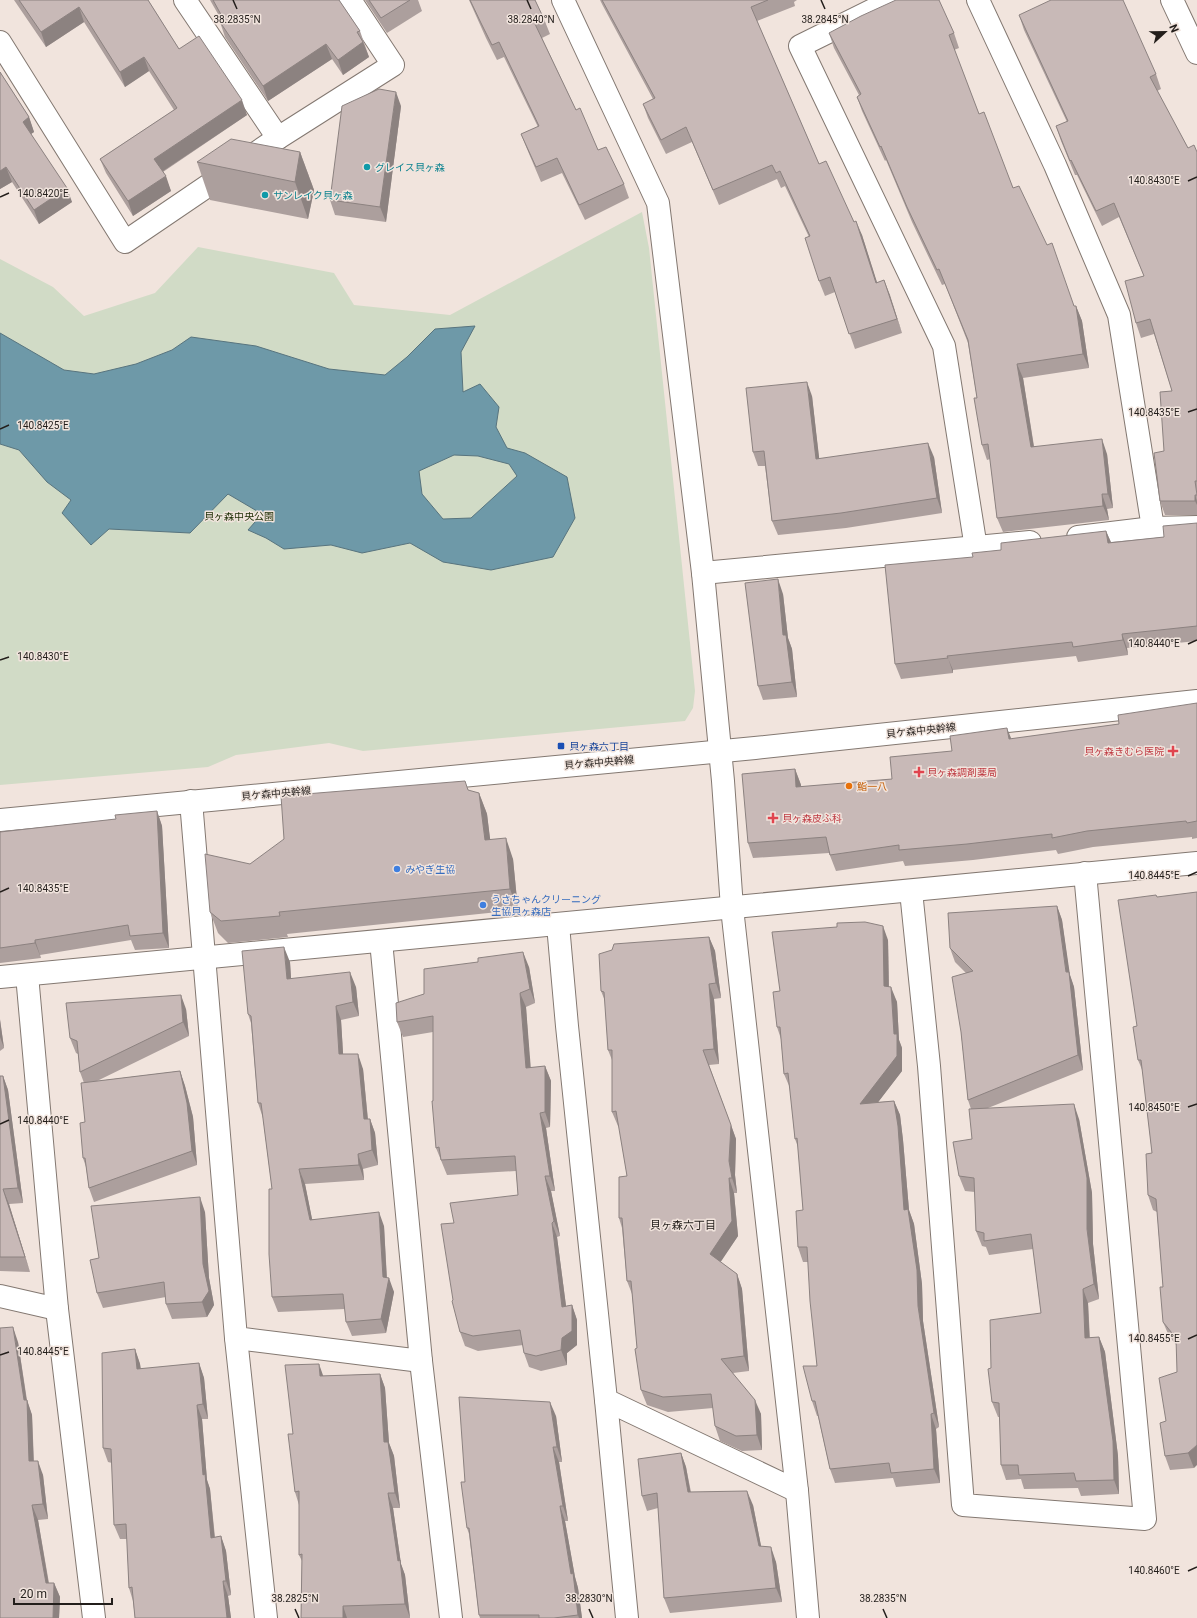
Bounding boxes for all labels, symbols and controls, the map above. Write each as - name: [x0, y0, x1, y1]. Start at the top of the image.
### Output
- north arrow: [1145, 12, 1185, 52]
- text: 38.2835°N: [213, 14, 261, 25]
- text: 38.2840°N: [507, 14, 555, 25]
- text: 38.2845°N: [801, 14, 849, 25]
- text: N: [1166, 22, 1181, 35]
- marker: グレイス貝ヶ森: [362, 162, 372, 172]
- place label: グレイス貝ヶ森: [375, 162, 445, 173]
- text: 140.8430°E: [1128, 175, 1180, 186]
- text: 140.8420°E: [17, 188, 69, 199]
- marker: サンレイク貝ヶ森: [260, 190, 270, 200]
- place label: サンレイク貝ヶ森: [273, 190, 353, 201]
- text: 140.8435°E: [1128, 407, 1180, 418]
- text: 140.8425°E: [17, 420, 69, 431]
- park label: 貝ヶ森中央公園: [204, 511, 274, 522]
- text: 140.8440°E: [1128, 638, 1180, 649]
- text: 140.8430°E: [17, 651, 69, 662]
- street label: 貝ケ森中央幹線: [886, 721, 956, 740]
- marker: 貝ヶ森六丁目: [556, 741, 566, 751]
- place label: 貝ヶ森六丁目: [569, 741, 629, 752]
- marker: 貝ヶ森きむら医院: [1167, 745, 1179, 757]
- place label: 貝ヶ森きむら医院: [1084, 746, 1164, 757]
- street label: 貝ケ森中央幹線: [564, 754, 634, 771]
- marker: 貝ヶ森調剤薬局: [914, 767, 924, 777]
- place label: 貝ヶ森調剤薬局: [927, 767, 997, 778]
- marker: 鮨一八: [844, 781, 854, 791]
- place label: 鮨一八: [857, 781, 887, 792]
- street label: 貝ケ森中央幹線: [241, 785, 311, 802]
- marker: 貝ヶ森皮ふ科: [767, 812, 779, 824]
- place label: 貝ヶ森皮ふ科: [782, 813, 842, 824]
- marker: みやぎ生協: [392, 864, 402, 874]
- place label: みやぎ生協: [405, 864, 455, 875]
- text: 140.8445°E: [1128, 870, 1180, 881]
- text: 140.8435°E: [17, 883, 69, 894]
- place label: うさちゃんクリーニング 生協貝ヶ森店: [491, 894, 601, 917]
- marker: うさちゃんクリーニング 生協貝ヶ森店: [478, 900, 488, 910]
- text: 140.8450°E: [1128, 1102, 1180, 1113]
- text: 140.8440°E: [17, 1115, 69, 1126]
- district label: 貝ヶ森六丁目: [650, 1219, 716, 1232]
- text: 140.8455°E: [1128, 1333, 1180, 1344]
- text: 140.8445°E: [17, 1346, 69, 1357]
- text: 140.8460°E: [1128, 1565, 1180, 1576]
- scale bar: [14, 1580, 112, 1606]
- text: 20 m: [20, 1587, 47, 1601]
- text: 38.2825°N: [271, 1593, 319, 1604]
- text: 38.2830°N: [565, 1593, 613, 1604]
- text: 38.2835°N: [859, 1593, 907, 1604]

